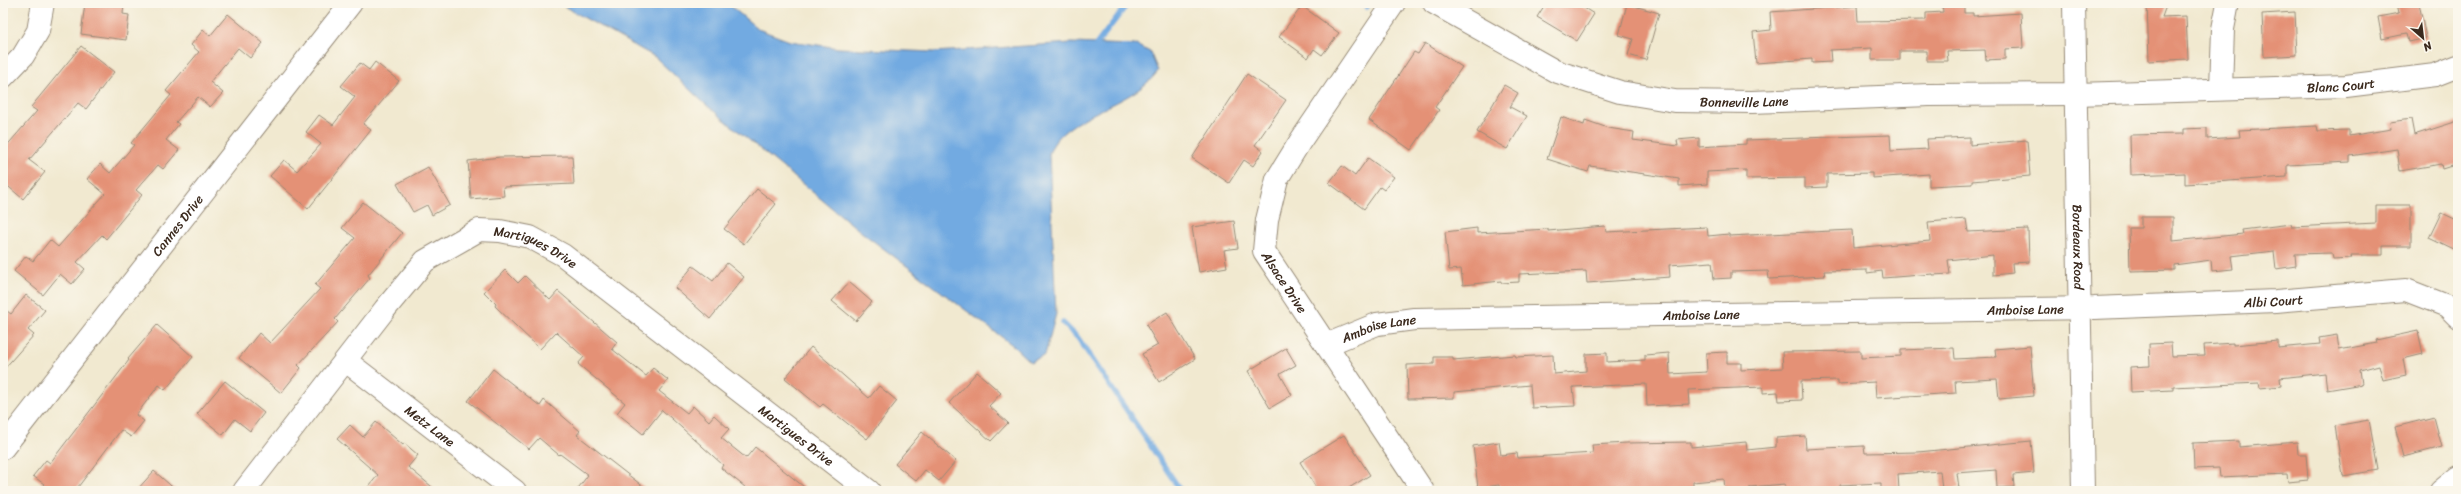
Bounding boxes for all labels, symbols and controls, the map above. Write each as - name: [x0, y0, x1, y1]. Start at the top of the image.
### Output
- north arrow: [2403, 18, 2443, 58]
- text: N: [2419, 36, 2436, 57]
- street label: Blanc Court: [2307, 71, 2377, 99]
- street label: Bonneville Lane: [1700, 90, 1789, 114]
- street label: Cannes Drive: [146, 189, 210, 261]
- street label: Bordeaux Road: [2066, 204, 2090, 291]
- street label: Martigues Drive: [493, 220, 582, 274]
- street label: Alsace Drive: [1254, 246, 1313, 318]
- street label: Albi Court: [2242, 288, 2304, 314]
- street label: Amboise Lane: [1986, 297, 2064, 322]
- street label: Amboise Lane: [1662, 303, 1740, 327]
- street label: Amboise Lane: [1337, 308, 1418, 350]
- street label: Metz Lane: [400, 399, 460, 453]
- street label: Martigues Drive: [753, 399, 839, 472]

